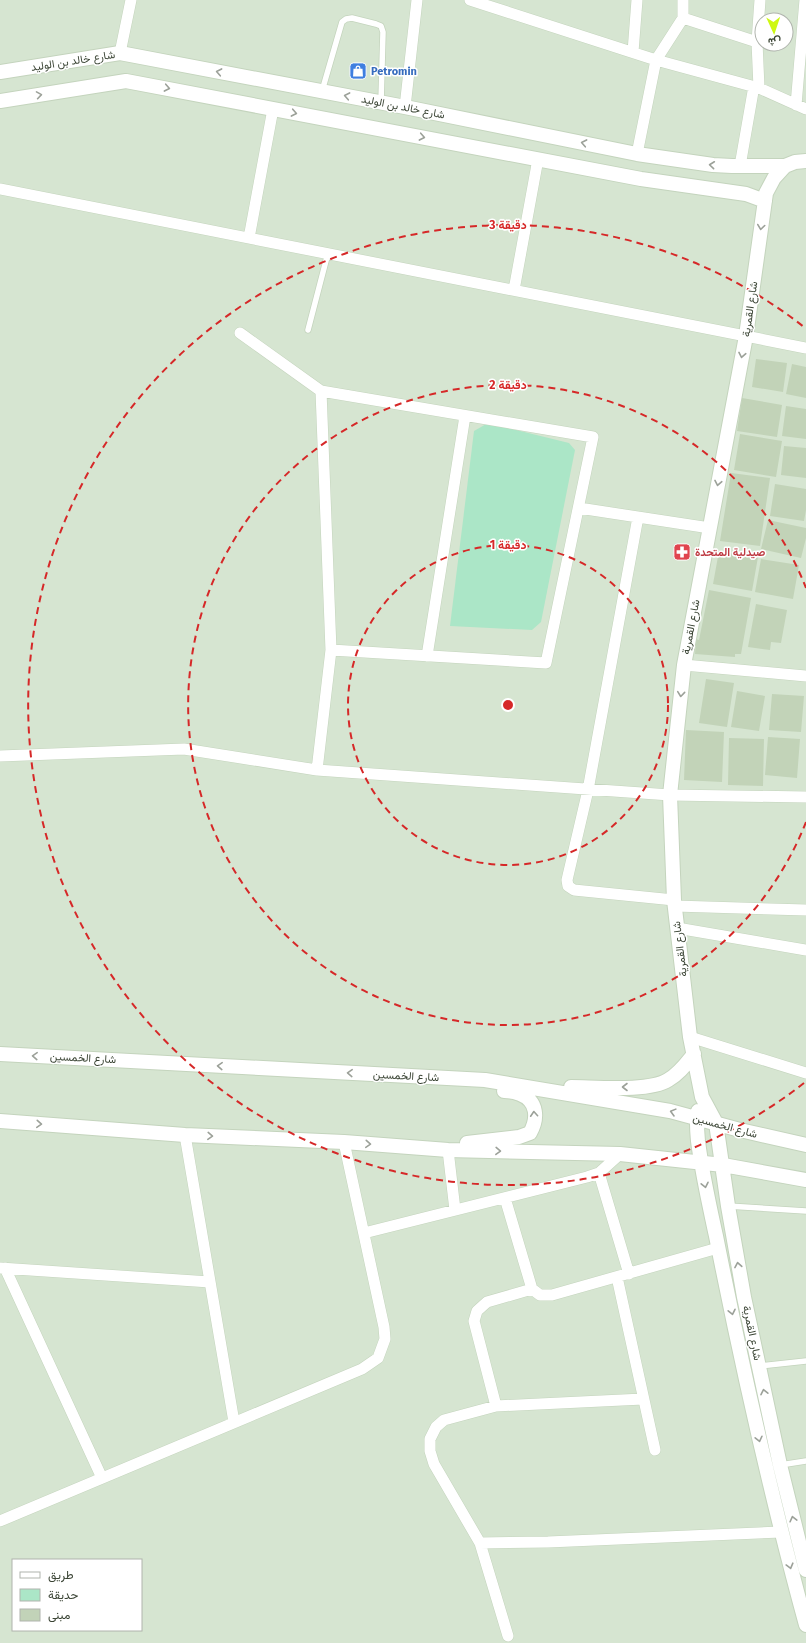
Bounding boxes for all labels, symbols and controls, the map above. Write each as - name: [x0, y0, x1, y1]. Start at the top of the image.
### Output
- north arrow: [754, 12, 794, 52]
- text: ش: [768, 35, 781, 48]
- street label: شارع خالد بن الوليد: [30, 48, 116, 75]
- shop icon: Petromin: [348, 61, 368, 81]
- place label: Petromin: [371, 65, 417, 78]
- one-way arrow: [216, 68, 222, 77]
- one-way arrow: [164, 84, 170, 92]
- one-way arrow: [35, 91, 42, 99]
- one-way arrow: [344, 92, 350, 101]
- street label: شارع خالد بن الوليد: [360, 93, 446, 123]
- one-way arrow: [291, 108, 298, 116]
- one-way arrow: [419, 132, 425, 141]
- one-way arrow: [581, 140, 587, 148]
- one-way arrow: [709, 161, 715, 170]
- text: 3 دقيقة: [488, 218, 527, 232]
- one-way arrow: [757, 224, 766, 230]
- street label: شارع القمرية: [740, 280, 761, 338]
- one-way arrow: [738, 352, 747, 359]
- text: 2 دقيقة: [489, 378, 527, 392]
- one-way arrow: [714, 480, 723, 486]
- text: 1 دقيقة: [490, 538, 526, 552]
- pharmacy icon: صيدلية المتحدة: [672, 542, 692, 562]
- place label: صيدلية المتحدة: [695, 546, 765, 559]
- street label: شارع القمرية: [679, 598, 704, 656]
- one-way arrow: [677, 691, 686, 697]
- centre of rings: [501, 698, 515, 712]
- street label: شارع القمرية: [670, 920, 691, 978]
- street label: شارع الخمسين: [50, 1050, 117, 1067]
- one-way arrow: [32, 1051, 38, 1060]
- one-way arrow: [217, 1061, 223, 1070]
- one-way arrow: [347, 1068, 353, 1077]
- street label: شارع الخمسين: [373, 1068, 440, 1085]
- one-way arrow: [622, 1083, 628, 1091]
- one-way arrow: [670, 1108, 677, 1117]
- one-way arrow: [530, 1110, 539, 1117]
- street label: شارع الخمسين: [691, 1111, 759, 1142]
- one-way arrow: [36, 1119, 42, 1128]
- one-way arrow: [207, 1132, 213, 1140]
- one-way arrow: [365, 1140, 371, 1149]
- one-way arrow: [495, 1147, 501, 1155]
- one-way arrow: [701, 1182, 709, 1188]
- one-way arrow: [735, 1261, 743, 1268]
- street label: شارع القمرية: [739, 1304, 764, 1362]
- one-way arrow: [727, 1309, 735, 1315]
- one-way arrow: [761, 1389, 769, 1395]
- one-way arrow: [755, 1436, 763, 1442]
- one-way arrow: [789, 1516, 798, 1523]
- legend: [12, 1559, 142, 1631]
- one-way arrow: [785, 1562, 794, 1569]
- text: طريق: [48, 1568, 74, 1583]
- text: حديقة: [48, 1588, 78, 1602]
- text: مبنى: [48, 1608, 70, 1623]

